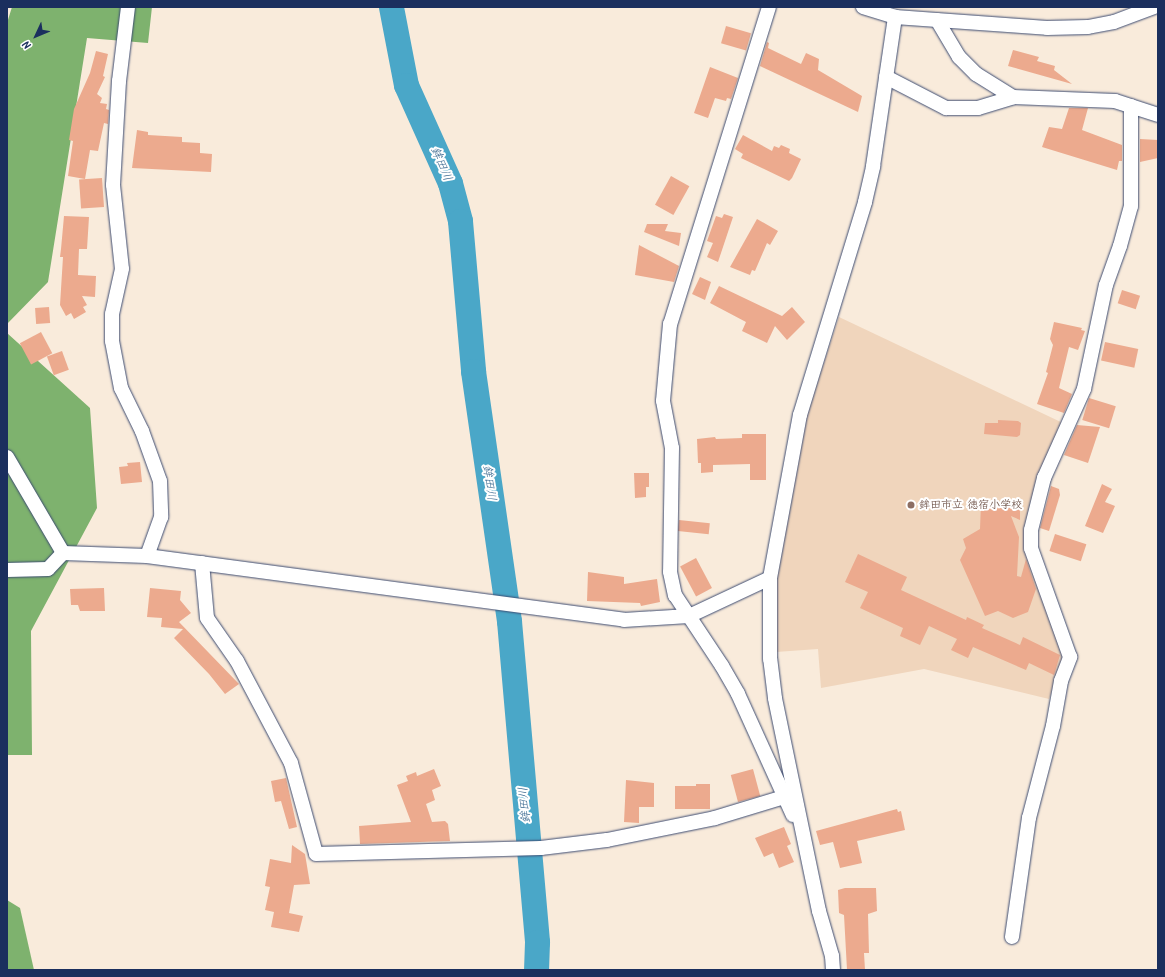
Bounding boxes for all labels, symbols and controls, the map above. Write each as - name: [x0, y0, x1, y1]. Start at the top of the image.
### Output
- north arrow: [16, 16, 56, 56]
- text: N: [18, 36, 36, 53]
- water label: 鉾田川: [427, 145, 455, 183]
- water label: 鉾田川: [479, 464, 499, 502]
- place label: 鉾田市立 徳宿小学校: [919, 498, 1022, 512]
- marker: 鉾田市立 徳宿小学校: [906, 500, 916, 510]
- water label: 鉾田川: [516, 786, 534, 824]

